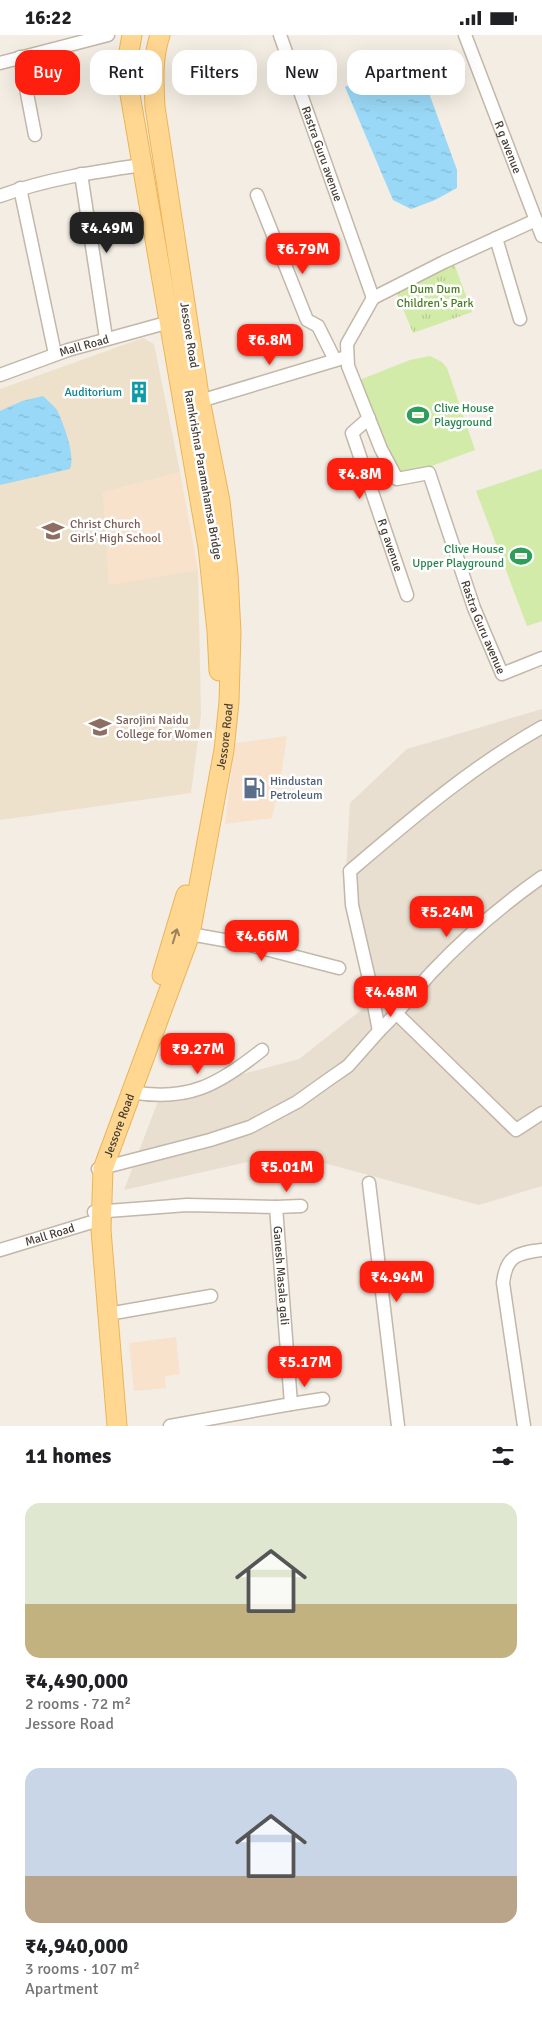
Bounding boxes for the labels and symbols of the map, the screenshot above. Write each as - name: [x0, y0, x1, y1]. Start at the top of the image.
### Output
- street label: Rastra Guru avenue: [298, 104, 346, 203]
- street label: R g avenue: [491, 119, 525, 176]
- pin: ₹4.49M: [66, 211, 148, 254]
- pin: ₹6.79M: [262, 233, 344, 275]
- park label: Dum Dum Children's Park: [397, 282, 474, 311]
- street label: Jessore Road: [176, 301, 202, 369]
- pin: ₹6.8M: [235, 323, 305, 366]
- street label: Mall Road: [57, 332, 111, 360]
- building icon: Auditorium: [126, 379, 152, 405]
- place label: Auditorium: [64, 385, 122, 400]
- street label: Ramkrishna Paramahamsa Bridge: [181, 389, 225, 561]
- place label: Clive House Playground: [434, 401, 494, 430]
- sports icon: Clive House Playground: [405, 402, 431, 428]
- pin: ₹4.8M: [325, 457, 395, 500]
- place label: Christ Church Girls' High School: [70, 517, 161, 546]
- street label: R g avenue: [374, 517, 406, 574]
- school or university icon: Christ Church Girls' High School: [40, 518, 66, 544]
- place label: Clive House Upper Playground: [412, 542, 504, 571]
- sports icon: Clive House Upper Playground: [508, 543, 534, 569]
- street label: Rastra Guru avenue: [458, 578, 509, 677]
- street label: Jessore Road: [213, 702, 236, 771]
- place label: Sarojini Naidu College for Women: [116, 713, 212, 742]
- school or university icon: Sarojini Naidu College for Women: [87, 714, 113, 740]
- place label: Hindustan Petroleum: [270, 774, 323, 803]
- fuel station icon: Hindustan Petroleum: [241, 775, 267, 801]
- pin: ₹5.24M: [406, 895, 488, 938]
- pin: ₹4.66M: [221, 919, 303, 962]
- one-way arrow: [170, 929, 180, 945]
- pin: ₹4.48M: [350, 975, 432, 1018]
- pin: ₹9.27M: [157, 1033, 239, 1075]
- street label: Jessore Road: [100, 1092, 138, 1159]
- pin: ₹5.01M: [246, 1151, 328, 1193]
- street label: Mall Road: [23, 1220, 76, 1249]
- street label: Ganesh Masala gali: [270, 1225, 292, 1326]
- pin: ₹4.94M: [356, 1261, 438, 1303]
- pin: ₹5.17M: [264, 1345, 346, 1388]

